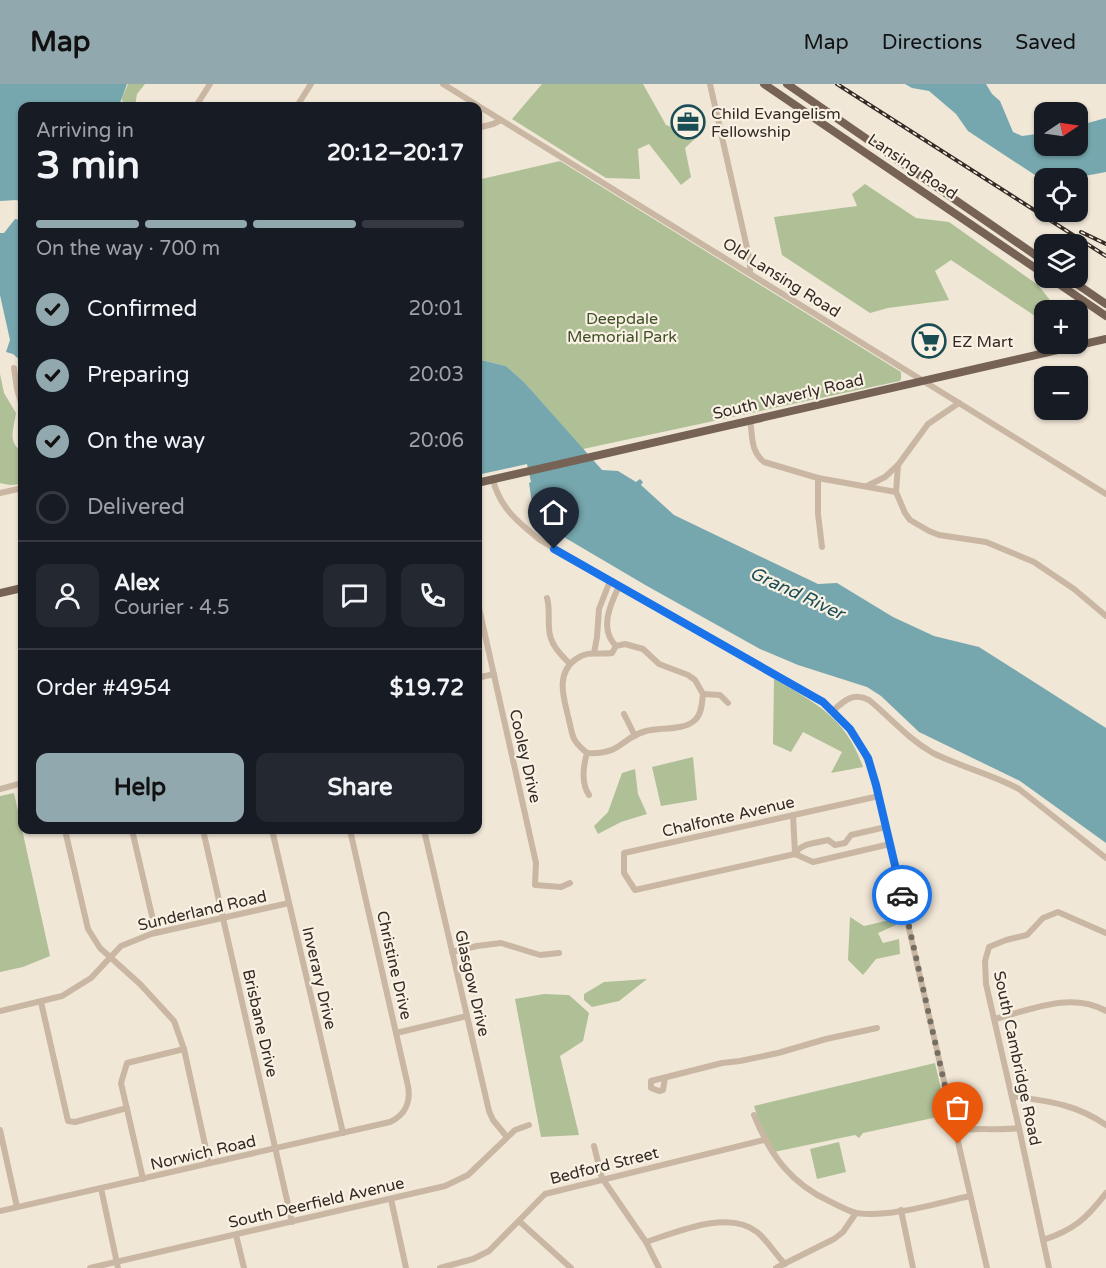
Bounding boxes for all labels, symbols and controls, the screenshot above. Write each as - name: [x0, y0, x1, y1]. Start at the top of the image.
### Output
- text: Map: [30, 25, 90, 59]
- text: Map: [803, 30, 849, 55]
- text: Directions: [882, 30, 982, 55]
- text: Saved: [1015, 30, 1076, 55]
- north arrow: [1034, 102, 1088, 156]
- map controls: [1034, 102, 1088, 420]
- office icon: Child Evangelism Fellowship: [670, 104, 706, 140]
- place label: Child Evangelism Fellowship: [711, 104, 841, 142]
- text: Arriving in: [36, 119, 134, 143]
- street label: Lansing Road: [864, 130, 961, 204]
- text: 20:12–20:17: [327, 140, 464, 166]
- text: 3 min: [36, 142, 140, 189]
- button: locate: [1034, 168, 1088, 222]
- street label: Old Lansing Road: [719, 234, 844, 322]
- button: layers: [1034, 234, 1088, 288]
- text: On the way · 700 m: [36, 237, 220, 261]
- icon: check: [36, 293, 69, 326]
- text: Confirmed: [87, 296, 197, 322]
- text: 20:01: [409, 297, 464, 321]
- button: +: [1034, 300, 1088, 354]
- park label: Deepdale Memorial Park: [567, 309, 677, 347]
- supermarket icon: EZ Mart: [911, 323, 947, 359]
- place label: EZ Mart: [952, 332, 1013, 352]
- icon: check: [36, 359, 69, 392]
- text: Preparing: [87, 362, 190, 388]
- text: 20:03: [409, 363, 464, 387]
- button: −: [1034, 366, 1088, 420]
- street label: South Waverly Road: [711, 370, 866, 424]
- icon: check: [36, 425, 69, 458]
- text: On the way: [87, 428, 205, 454]
- text: 20:06: [409, 429, 464, 453]
- pin: [528, 487, 579, 549]
- text: Delivered: [87, 494, 185, 520]
- icon: home: [537, 496, 570, 529]
- water label: Grand River: [746, 562, 850, 625]
- button: person: [36, 564, 99, 627]
- button: chat: [323, 564, 386, 627]
- button: phone: [401, 564, 464, 627]
- text: Alex: [114, 570, 160, 596]
- text: Courier · 4.5: [114, 596, 229, 620]
- text: Order #4954: [36, 675, 171, 701]
- text: $19.72: [390, 675, 464, 701]
- street label: Cooley Drive: [505, 707, 546, 805]
- button: Help: [36, 753, 244, 822]
- button: Share: [256, 753, 464, 822]
- street label: Chalfonte Avenue: [660, 792, 796, 842]
- courier: [872, 865, 932, 925]
- icon: car: [886, 879, 919, 912]
- street label: Sunderland Road: [136, 886, 269, 936]
- street label: Christine Drive: [372, 909, 416, 1022]
- street label: Inverary Drive: [297, 925, 341, 1032]
- street label: Glasgow Drive: [450, 928, 494, 1038]
- street label: Brisbane Drive: [238, 967, 282, 1079]
- street label: South Cambridge Road: [989, 969, 1045, 1147]
- pin: [932, 1082, 983, 1144]
- icon: bag: [941, 1091, 974, 1124]
- street label: Norwich Road: [148, 1131, 258, 1175]
- street label: Bedford Street: [548, 1143, 661, 1189]
- street label: South Deerfield Avenue: [226, 1173, 406, 1233]

